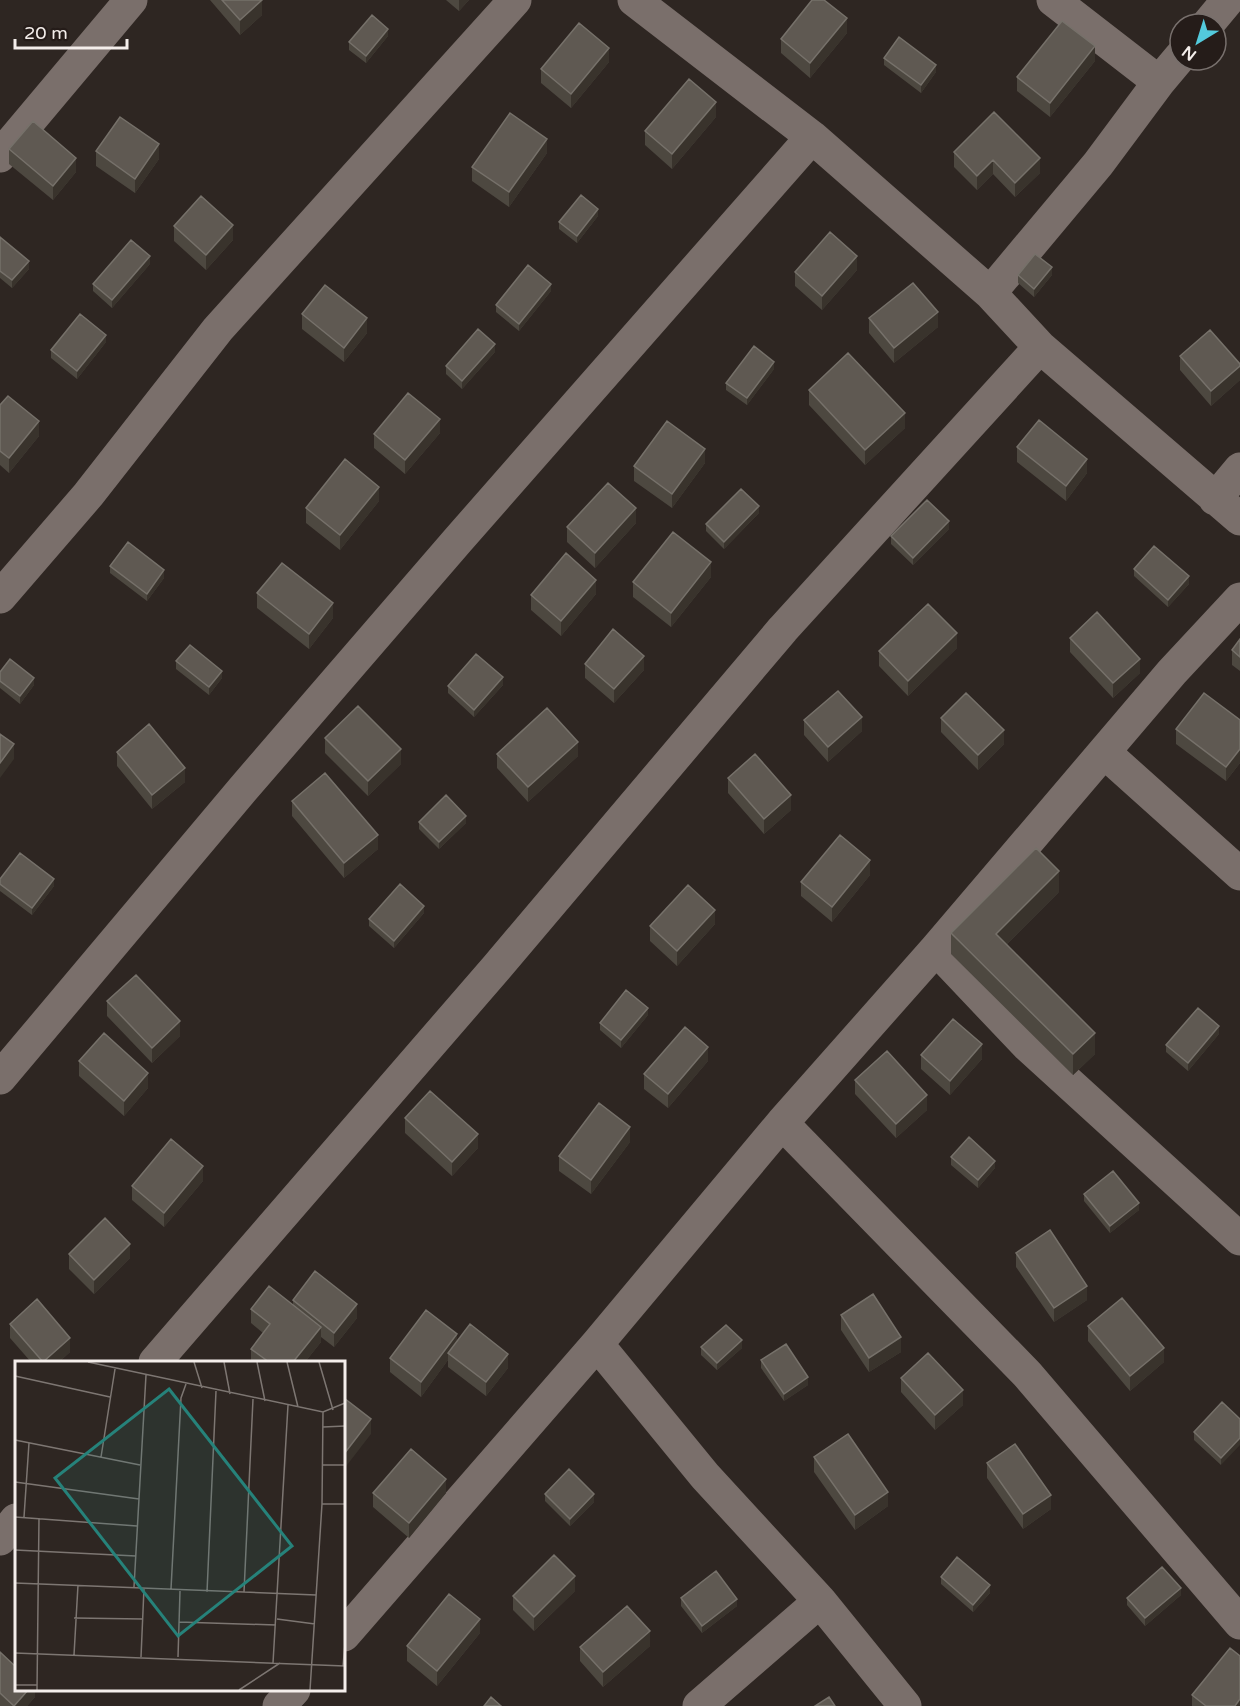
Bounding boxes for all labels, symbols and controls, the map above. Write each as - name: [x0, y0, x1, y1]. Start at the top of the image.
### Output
- scale bar: [15, 12, 128, 50]
- north arrow: [1168, 12, 1228, 72]
- text: 20 m: [24, 22, 68, 44]
- text: N: [1178, 41, 1201, 65]
- inset map: [15, 1361, 345, 1691]

